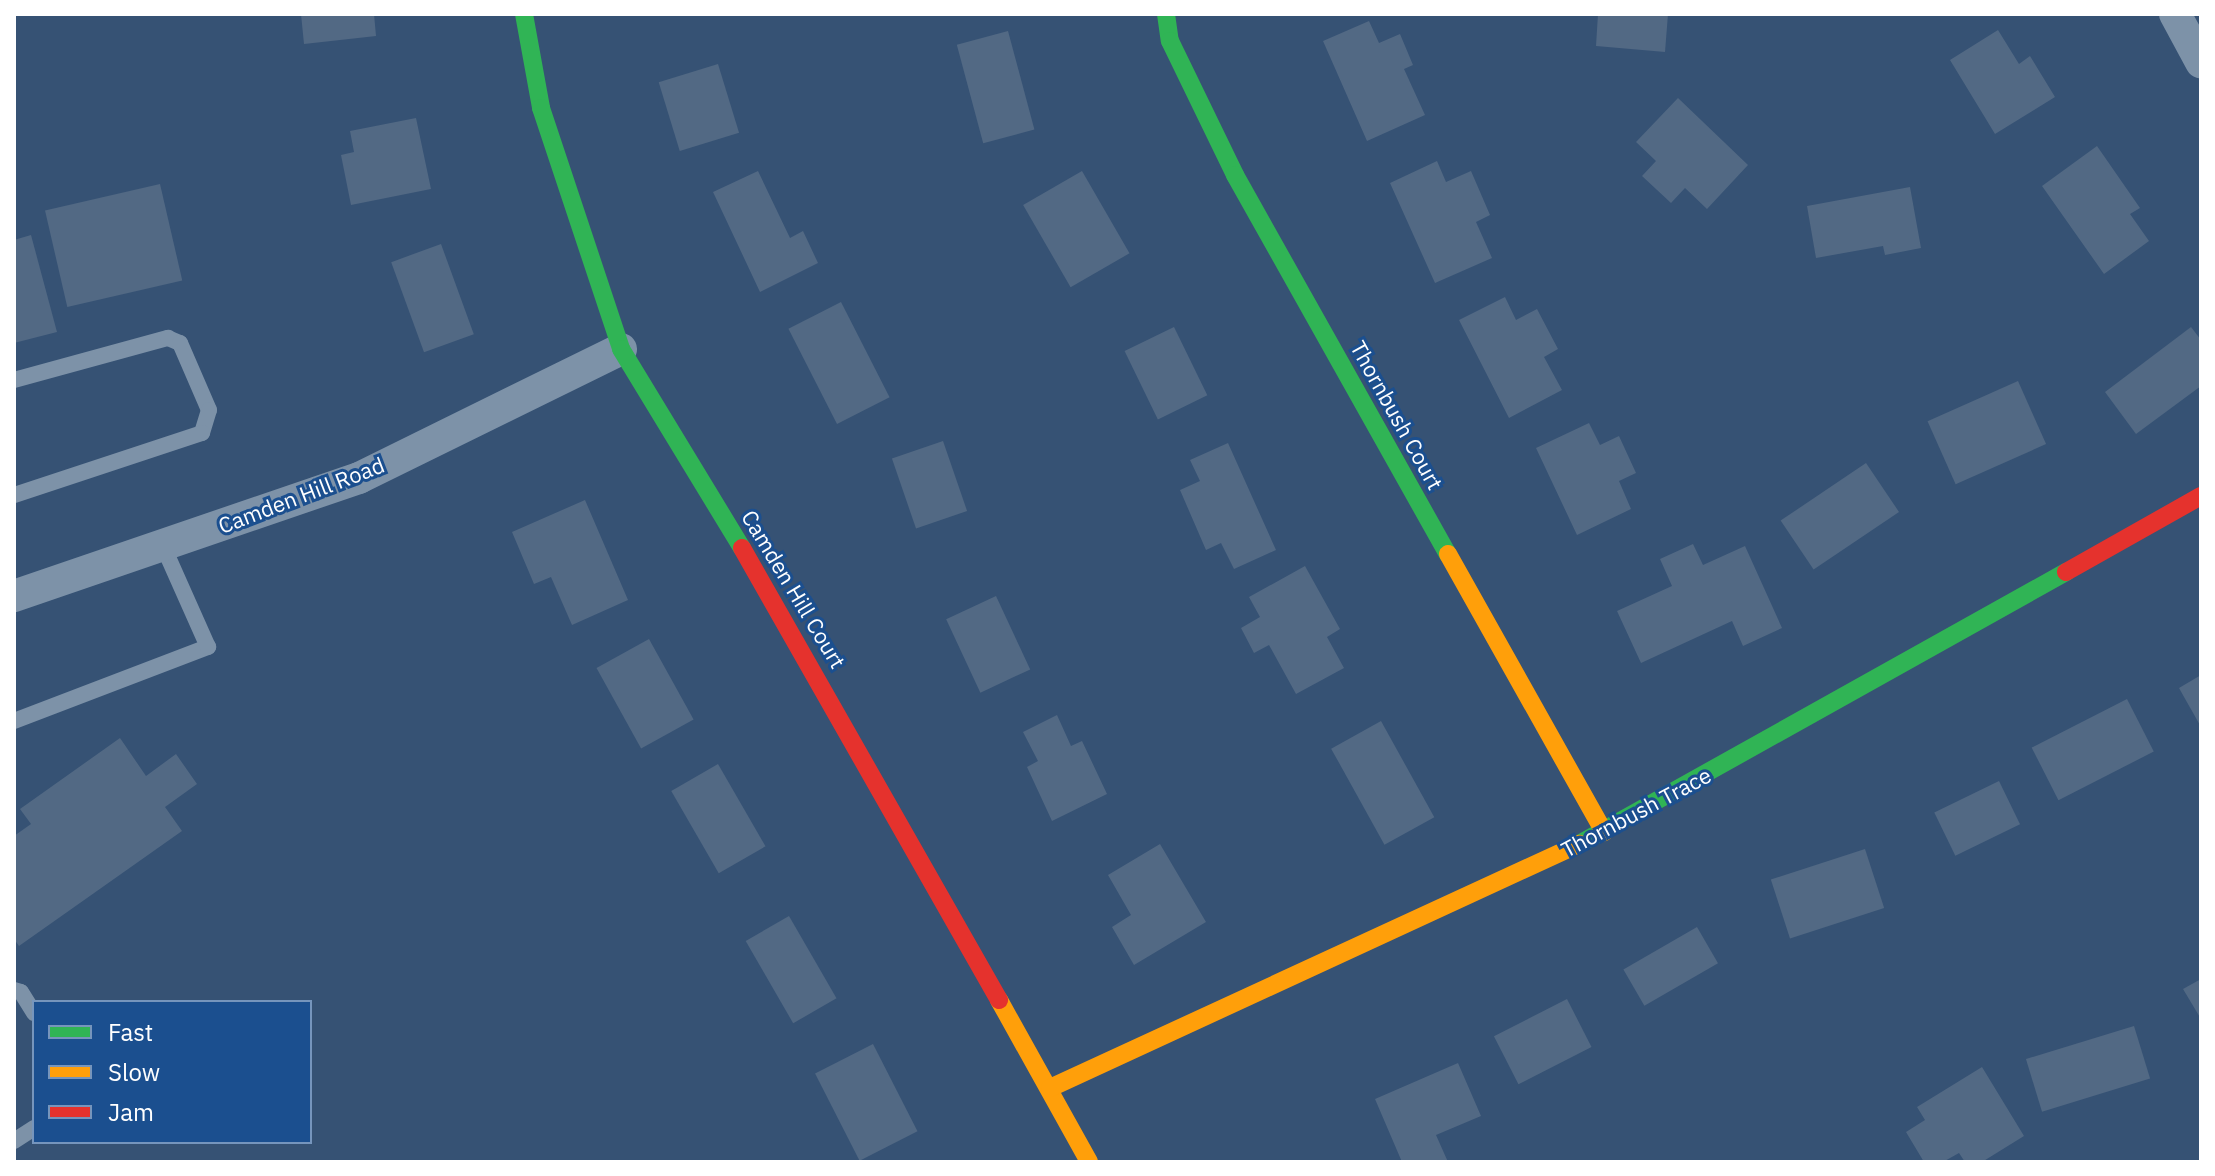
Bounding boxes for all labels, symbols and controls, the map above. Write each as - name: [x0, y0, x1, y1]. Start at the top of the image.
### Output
- street label: Thornbush Court: [1345, 336, 1449, 494]
- street label: Camden Hill Road: [214, 451, 388, 539]
- street label: Camden Hill Court: [736, 505, 852, 673]
- street label: Thornbush Trace: [1557, 761, 1715, 863]
- legend: [32, 1000, 312, 1144]
- text: Fast: [108, 1016, 153, 1048]
- text: Slow: [108, 1056, 160, 1088]
- text: Jam: [108, 1096, 154, 1128]

